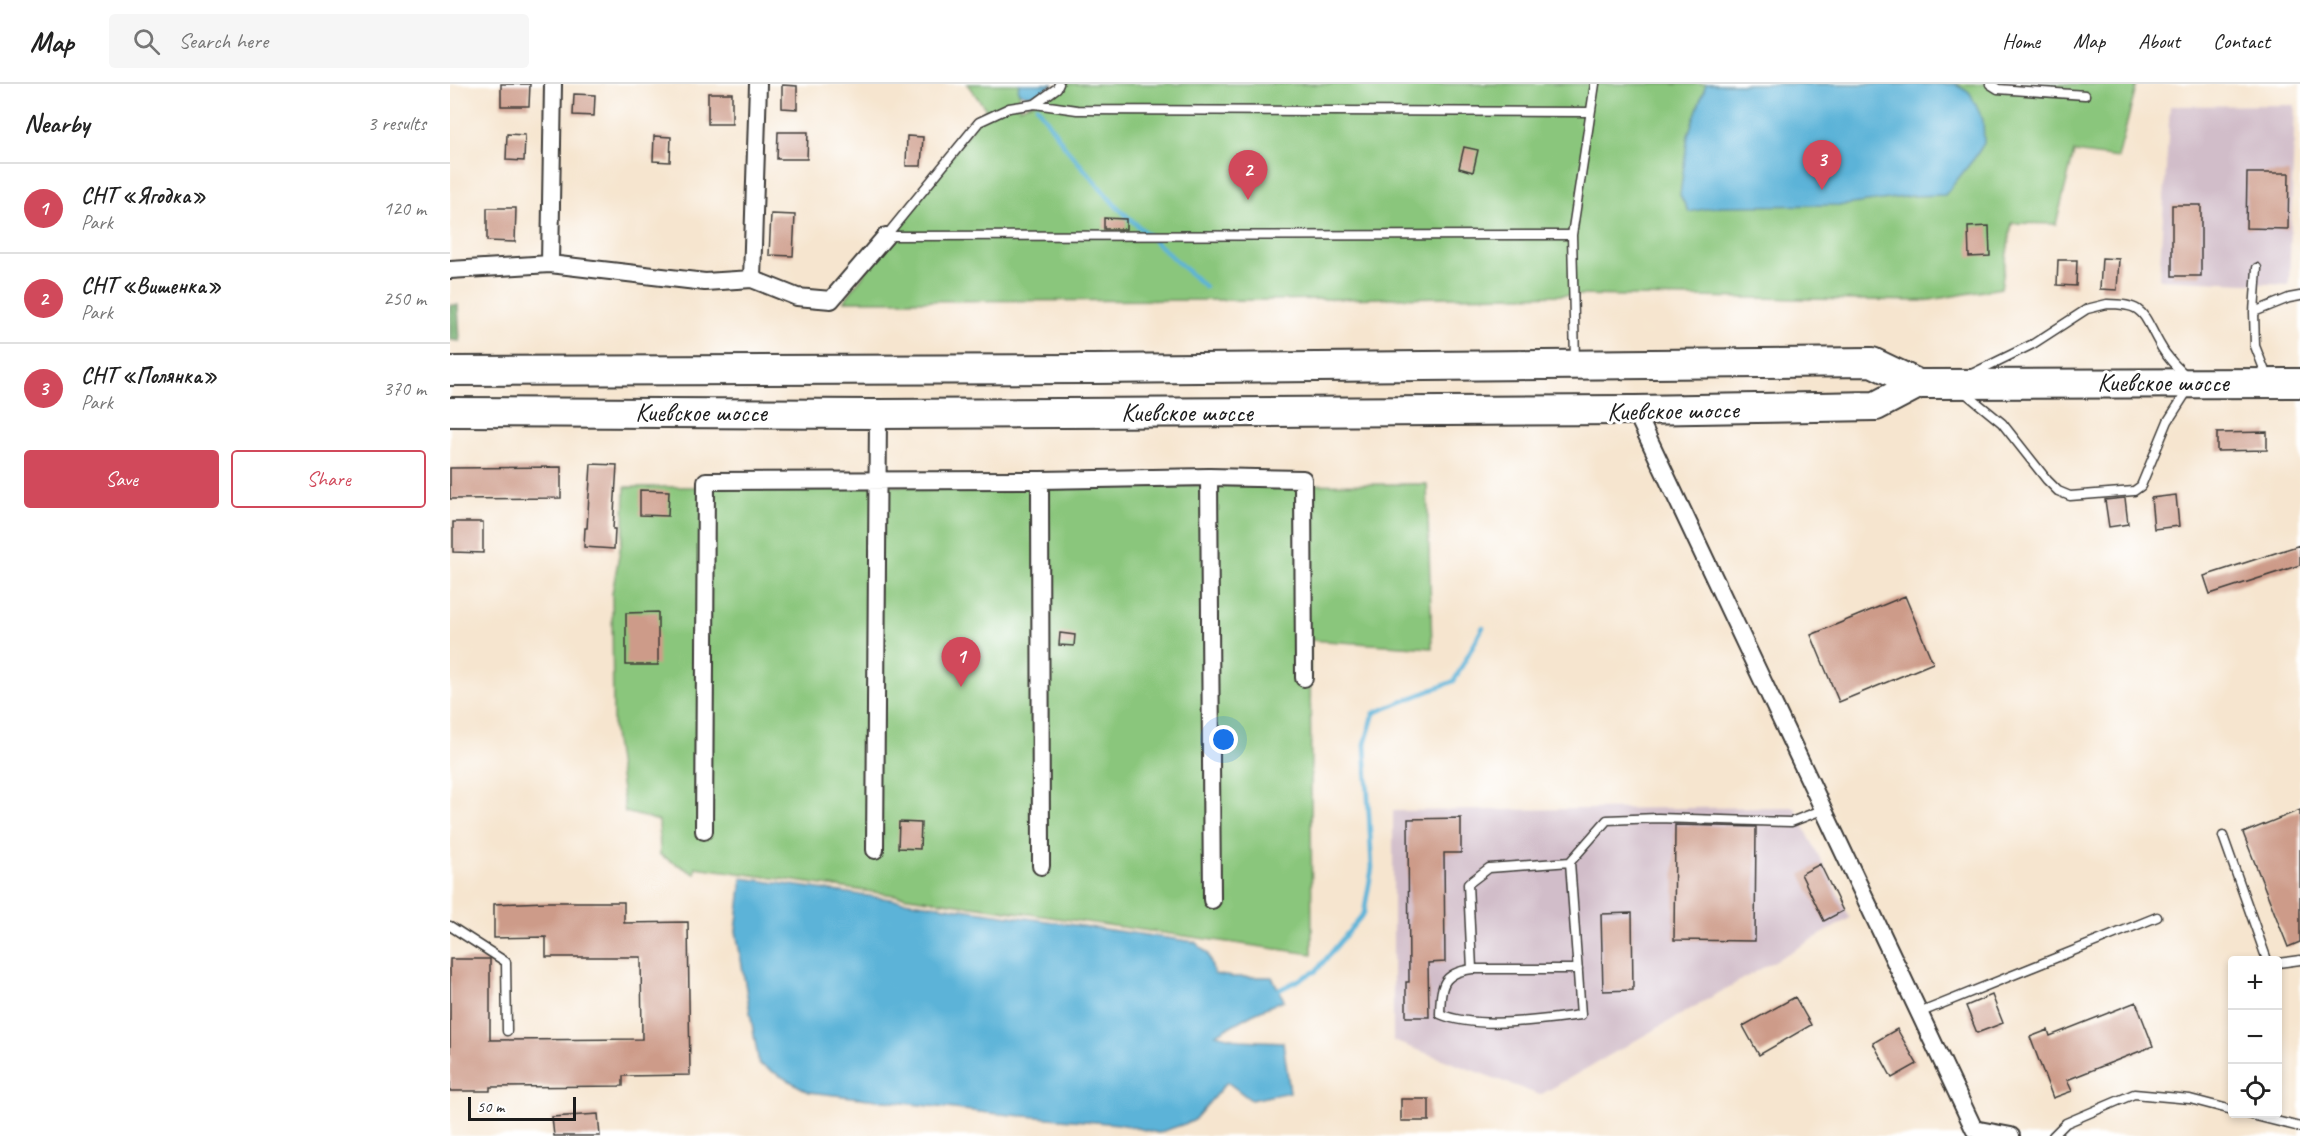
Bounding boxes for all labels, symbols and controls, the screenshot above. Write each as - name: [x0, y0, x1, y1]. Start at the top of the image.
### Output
- search box: [109, 14, 529, 68]
- text: Map: [30, 24, 73, 59]
- icon: search: [130, 25, 163, 58]
- text: Search here: [178, 27, 268, 55]
- text: Home: [2002, 28, 2040, 54]
- text: Map: [2073, 28, 2105, 54]
- text: About: [2138, 28, 2180, 54]
- text: Contact: [2213, 28, 2270, 54]
- text: Nearby: [24, 107, 89, 140]
- text: 3 results: [367, 111, 426, 136]
- pin: 3: [1802, 141, 1842, 190]
- pin: 2: [1228, 150, 1268, 200]
- text: СНТ «Ягодка»: [81, 182, 206, 210]
- text: 1: [39, 196, 48, 221]
- text: 120 m: [383, 196, 426, 221]
- text: Park: [81, 210, 113, 235]
- text: СНТ «Вишенка»: [81, 272, 221, 300]
- text: 2: [39, 286, 48, 311]
- text: 250 m: [383, 286, 426, 311]
- text: Park: [81, 300, 113, 325]
- text: СНТ «Полянка»: [81, 362, 217, 390]
- street label: Киевское шоссе: [2097, 366, 2230, 399]
- text: 3: [39, 376, 48, 401]
- text: 370 m: [383, 376, 426, 401]
- text: Park: [81, 390, 113, 415]
- street label: Киевское шоссе: [1607, 393, 1741, 428]
- street label: Киевское шоссе: [635, 396, 768, 429]
- street label: Киевское шоссе: [1121, 396, 1254, 429]
- button: Save: [24, 450, 219, 508]
- button: Share: [231, 450, 426, 508]
- pin: 1: [942, 638, 980, 687]
- your location: [1209, 725, 1238, 754]
- map controls: [2228, 956, 2282, 1118]
- button: +: [2228, 956, 2282, 1010]
- button: −: [2228, 1010, 2282, 1064]
- button: locate: [2228, 1064, 2282, 1118]
- scale bar: [468, 1094, 576, 1122]
- text: 50 m: [477, 1097, 504, 1117]

